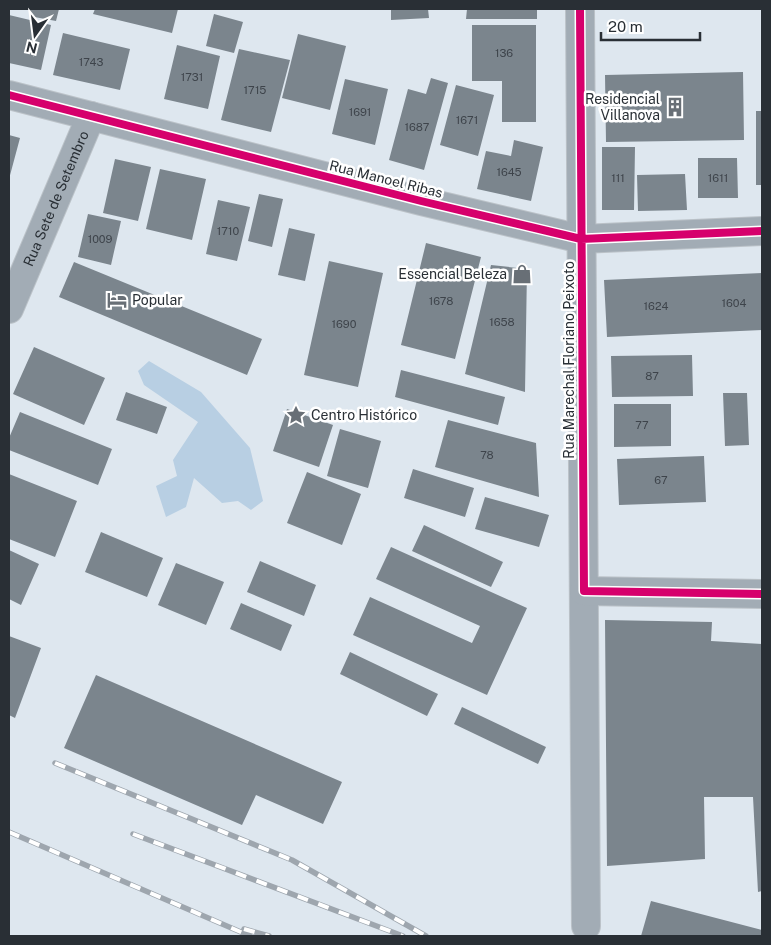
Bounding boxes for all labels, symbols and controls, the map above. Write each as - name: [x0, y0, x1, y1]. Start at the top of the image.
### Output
- north arrow: [10, 10, 60, 60]
- scale bar: [601, 10, 700, 42]
- text: 20 m: [608, 18, 643, 35]
- text: N: [25, 39, 39, 57]
- house number: 136: [495, 47, 513, 59]
- house number: 1743: [79, 56, 103, 68]
- house number: 1731: [181, 71, 203, 83]
- house number: 1715: [244, 84, 266, 96]
- place label: Residencial Villanova: [585, 91, 660, 123]
- building icon: Residencial Villanova: [664, 96, 686, 118]
- house number: 1691: [349, 106, 371, 118]
- house number: 1671: [456, 114, 478, 126]
- house number: 1687: [405, 121, 430, 133]
- street label: Rua Sete de Setembro: [20, 128, 92, 269]
- street label: Rua Manoel Ribas: [328, 157, 444, 201]
- house number: 1645: [496, 166, 522, 178]
- house number: 111: [611, 172, 625, 184]
- house number: 1611: [708, 172, 728, 184]
- house number: 1710: [217, 225, 240, 237]
- house number: 1009: [88, 233, 112, 245]
- street label: Rua Marechal Floriano Peixoto: [561, 261, 577, 459]
- shop icon: Essencial Beleza: [511, 263, 533, 285]
- place label: Essencial Beleza: [398, 266, 507, 282]
- hotel icon: Popular: [106, 289, 128, 311]
- place label: Popular: [132, 292, 183, 308]
- house number: 1678: [429, 295, 453, 307]
- house number: 1604: [722, 297, 747, 309]
- house number: 1624: [644, 300, 668, 312]
- house number: 1658: [489, 316, 515, 328]
- house number: 1690: [332, 318, 357, 330]
- house number: 87: [645, 370, 659, 382]
- place icon: Centro Histórico: [285, 404, 307, 426]
- place label: Centro Histórico: [311, 407, 417, 423]
- house number: 77: [635, 419, 649, 431]
- house number: 78: [480, 449, 494, 461]
- house number: 67: [654, 474, 668, 486]

